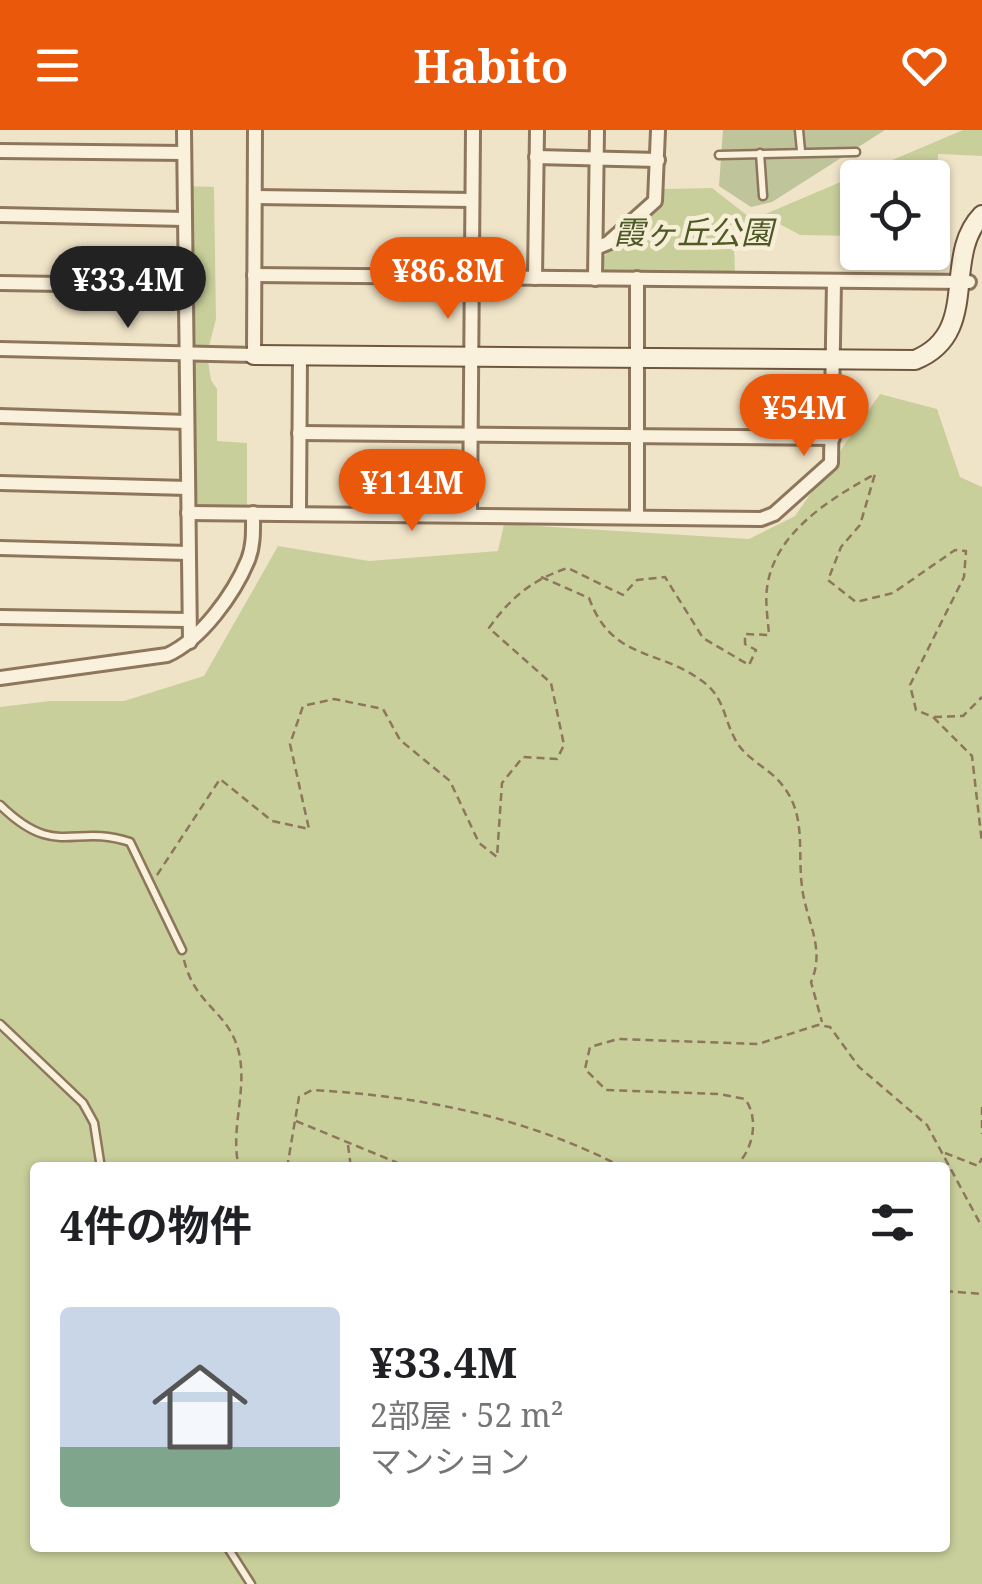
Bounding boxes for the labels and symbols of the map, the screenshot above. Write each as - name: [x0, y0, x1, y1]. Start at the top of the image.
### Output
- park label: 霞ヶ丘公園: [613, 210, 777, 253]
- pin: ¥86.8M: [367, 237, 529, 322]
- pin: ¥33.4M: [47, 246, 209, 331]
- pin: ¥54M: [745, 374, 863, 459]
- pin: ¥114M: [342, 449, 482, 534]

